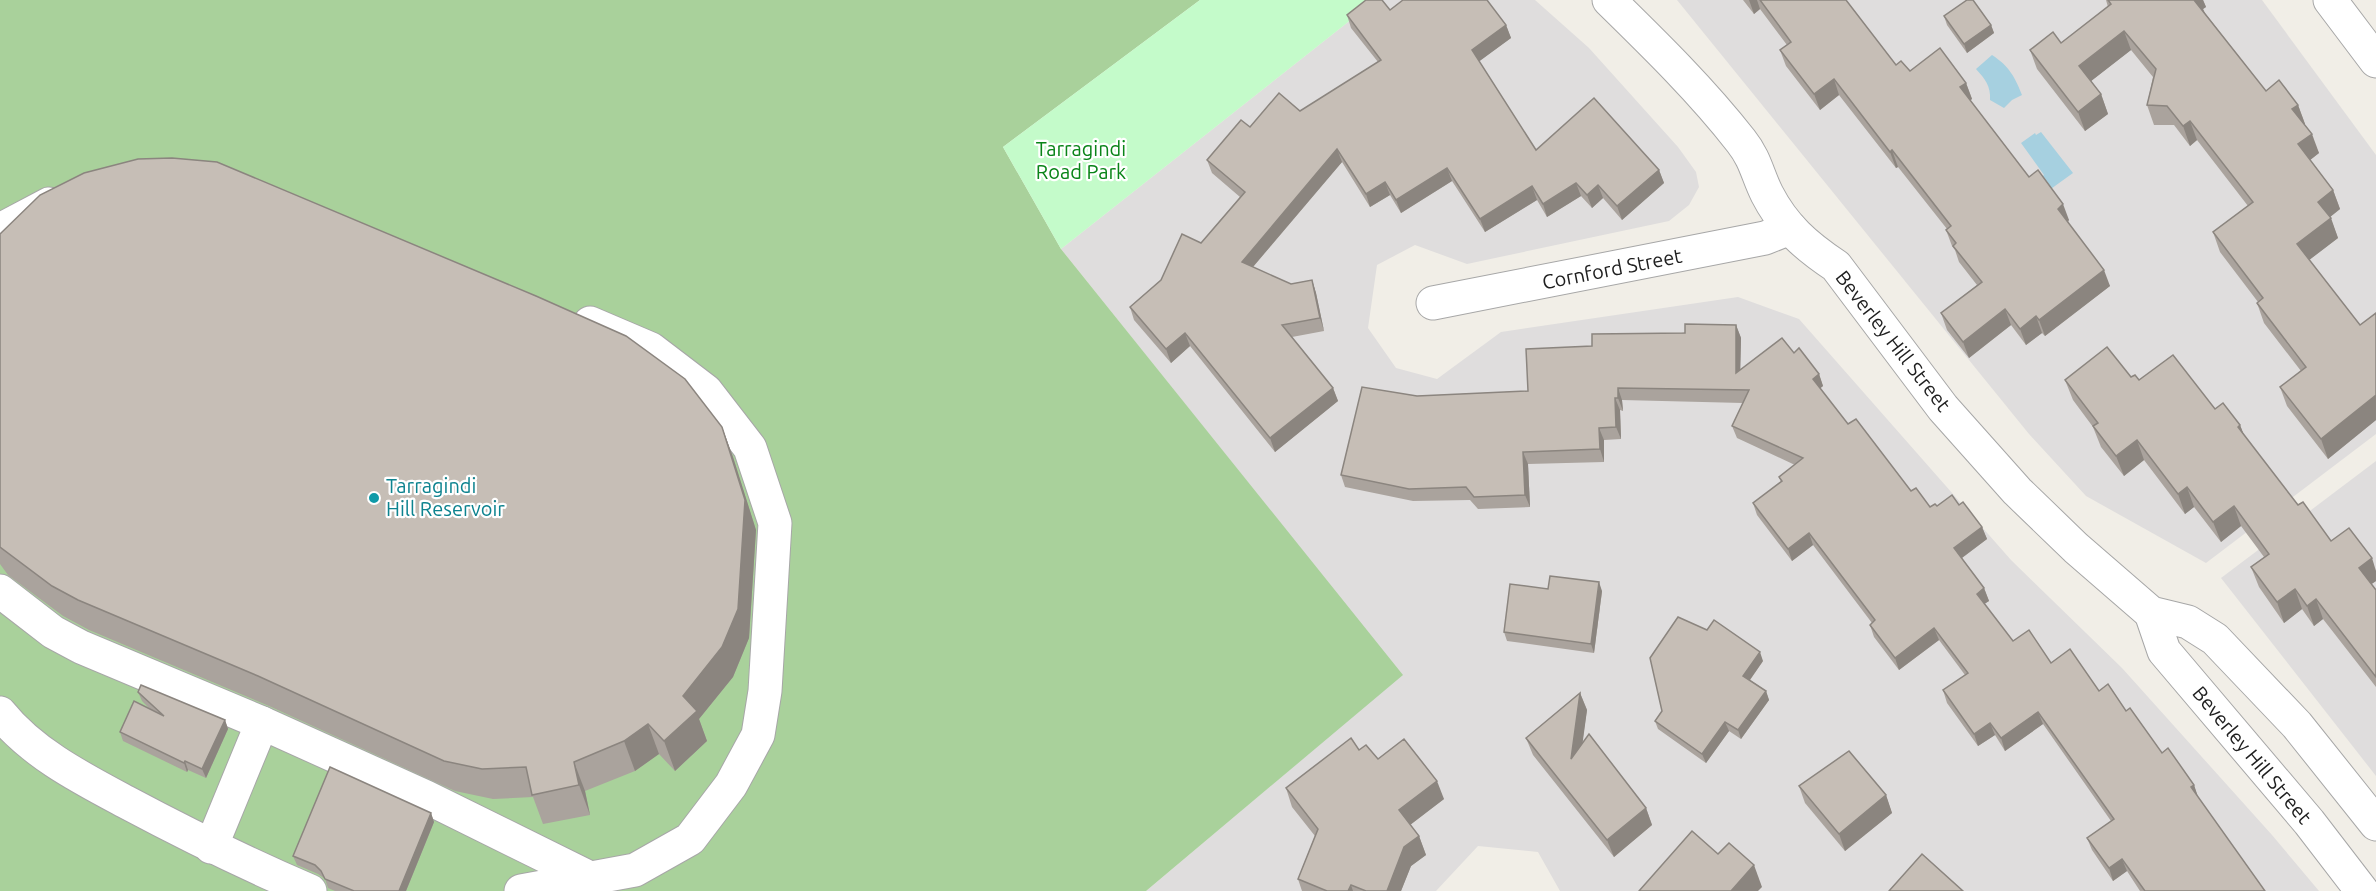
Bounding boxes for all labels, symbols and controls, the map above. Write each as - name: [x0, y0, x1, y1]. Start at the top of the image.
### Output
- park label: Tarragindi Road Park: [1036, 137, 1126, 183]
- street label: Cornford Street: [1540, 244, 1684, 293]
- street label: Beverley Hill Street: [1831, 266, 1956, 416]
- place label: Tarragindi Hill Reservoir: [386, 474, 505, 520]
- marker: Tarragindi Hill Reservoir: [367, 491, 381, 505]
- street label: Beverley Hill Street: [2188, 681, 2317, 828]

